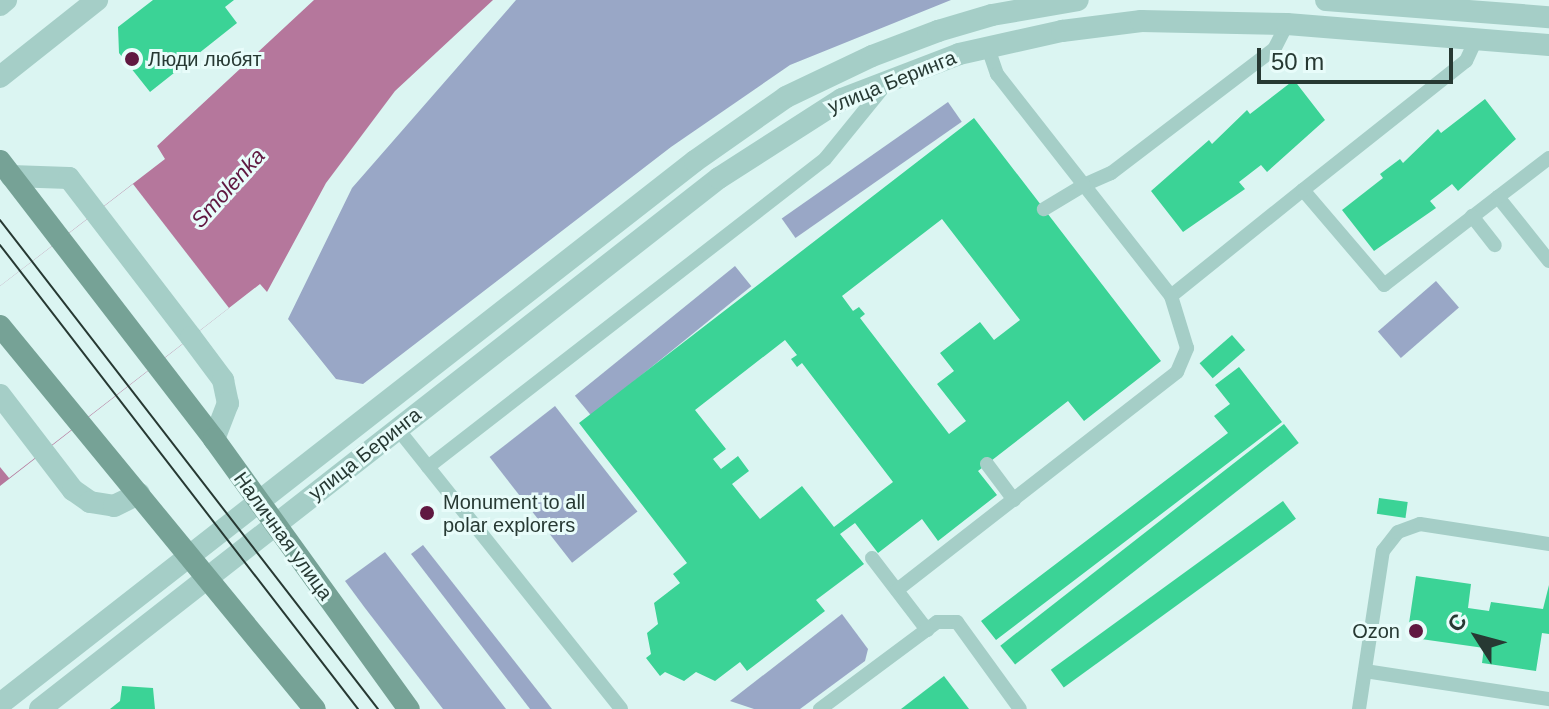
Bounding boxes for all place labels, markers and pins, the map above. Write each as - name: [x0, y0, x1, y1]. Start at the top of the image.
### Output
- place label: Люди любят: [148, 47, 262, 71]
- marker: Люди любят: [123, 50, 141, 68]
- place label: Monument to all polar explorers: [443, 490, 585, 537]
- marker: Monument to all polar explorers: [418, 504, 436, 522]
- place label: Ozon: [1352, 619, 1400, 643]
- marker: Ozon: [1407, 622, 1425, 640]

